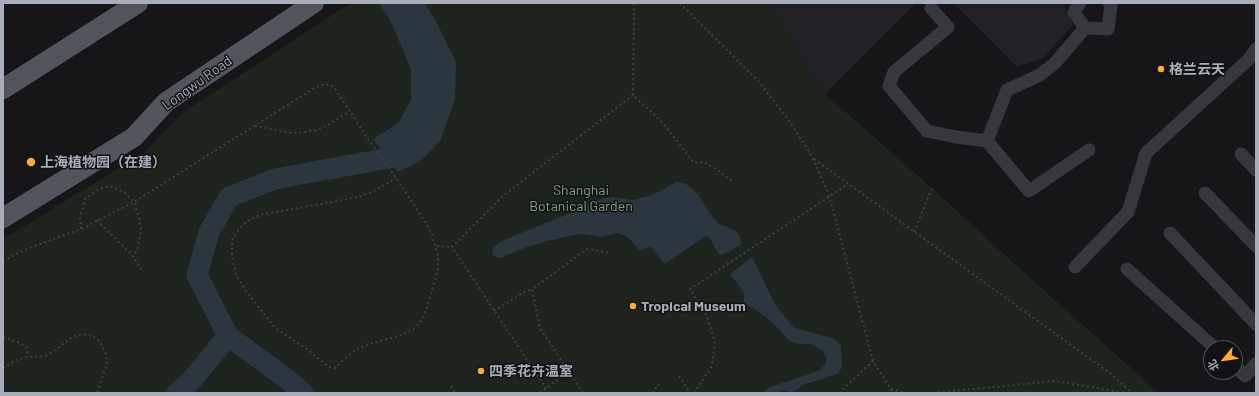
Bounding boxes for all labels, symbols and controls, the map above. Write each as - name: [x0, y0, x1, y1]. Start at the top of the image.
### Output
- street label: Longwu Road: [159, 52, 235, 114]
- place label: 格兰云天: [1169, 61, 1225, 77]
- marker: 格兰云天: [1156, 64, 1166, 74]
- place label: 上海植物园（在建）: [40, 154, 166, 170]
- marker: 上海植物园（在建）: [25, 156, 37, 168]
- park label: Shanghai Botanical Garden: [529, 182, 633, 214]
- place label: Tropical Museum: [641, 298, 746, 314]
- marker: Tropical Museum: [628, 301, 638, 311]
- north arrow: [1203, 340, 1243, 380]
- text: 北: [1205, 358, 1221, 374]
- place label: 四季花卉温室: [489, 363, 573, 379]
- marker: 四季花卉温室: [476, 366, 486, 376]

